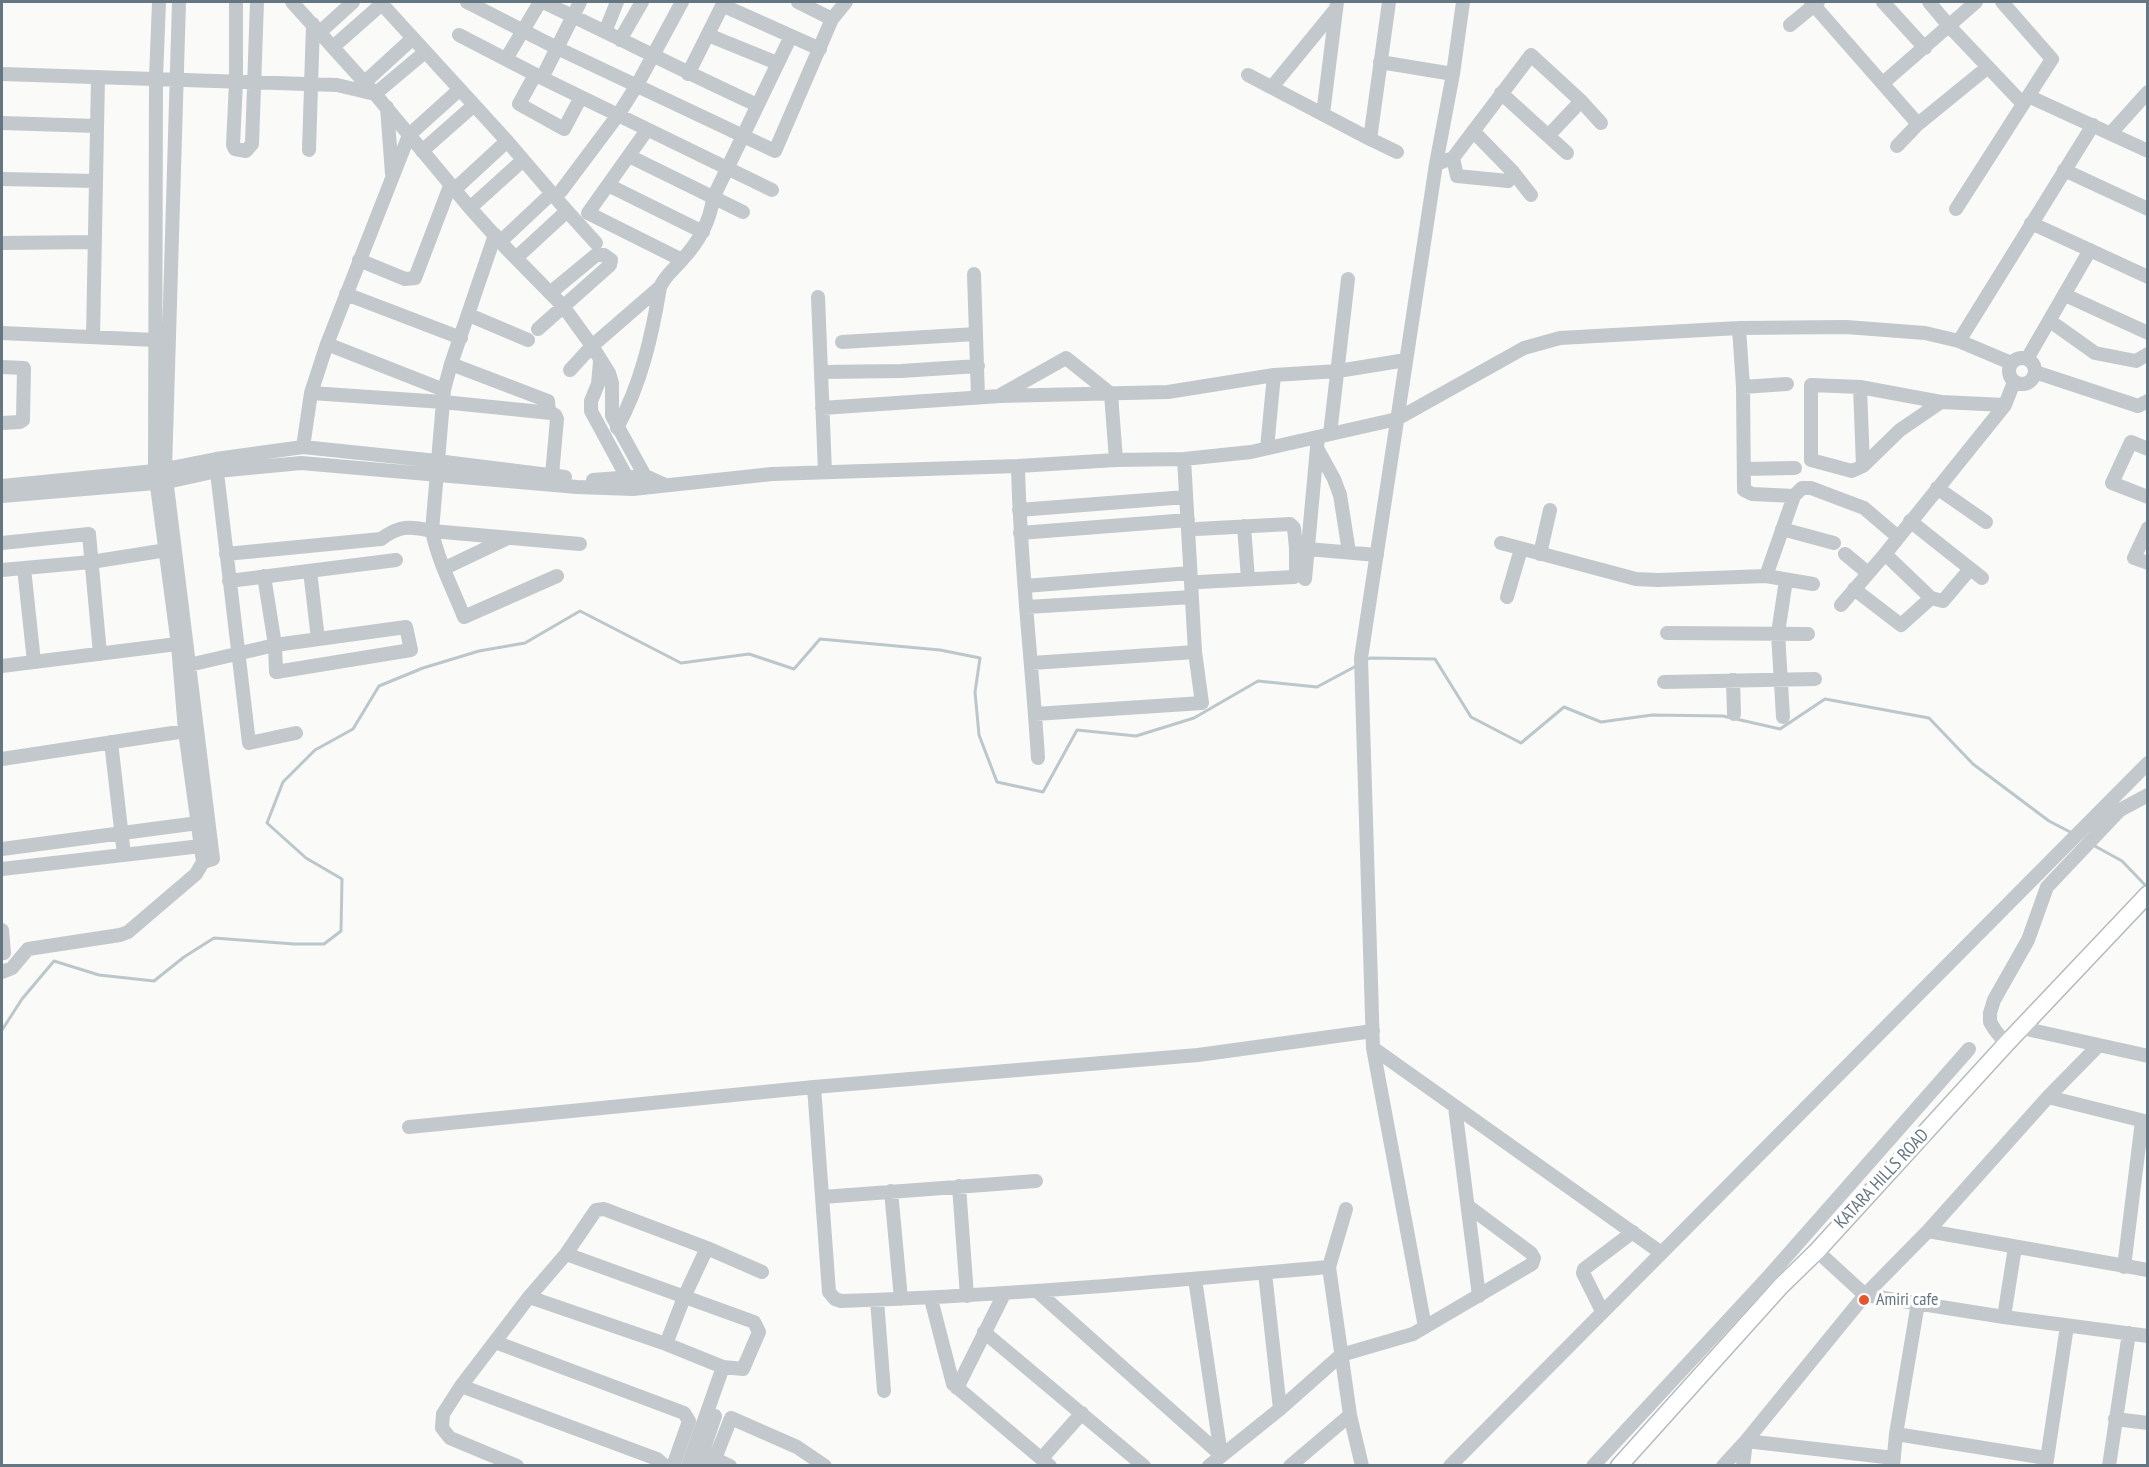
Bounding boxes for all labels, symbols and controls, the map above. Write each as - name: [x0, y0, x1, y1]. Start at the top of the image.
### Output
- street label: KATARA HILLS ROAD: [1830, 1125, 1934, 1233]
- place label: Amiri cafe: [1876, 1289, 1938, 1311]
- marker: Amiri cafe: [1857, 1293, 1871, 1307]

